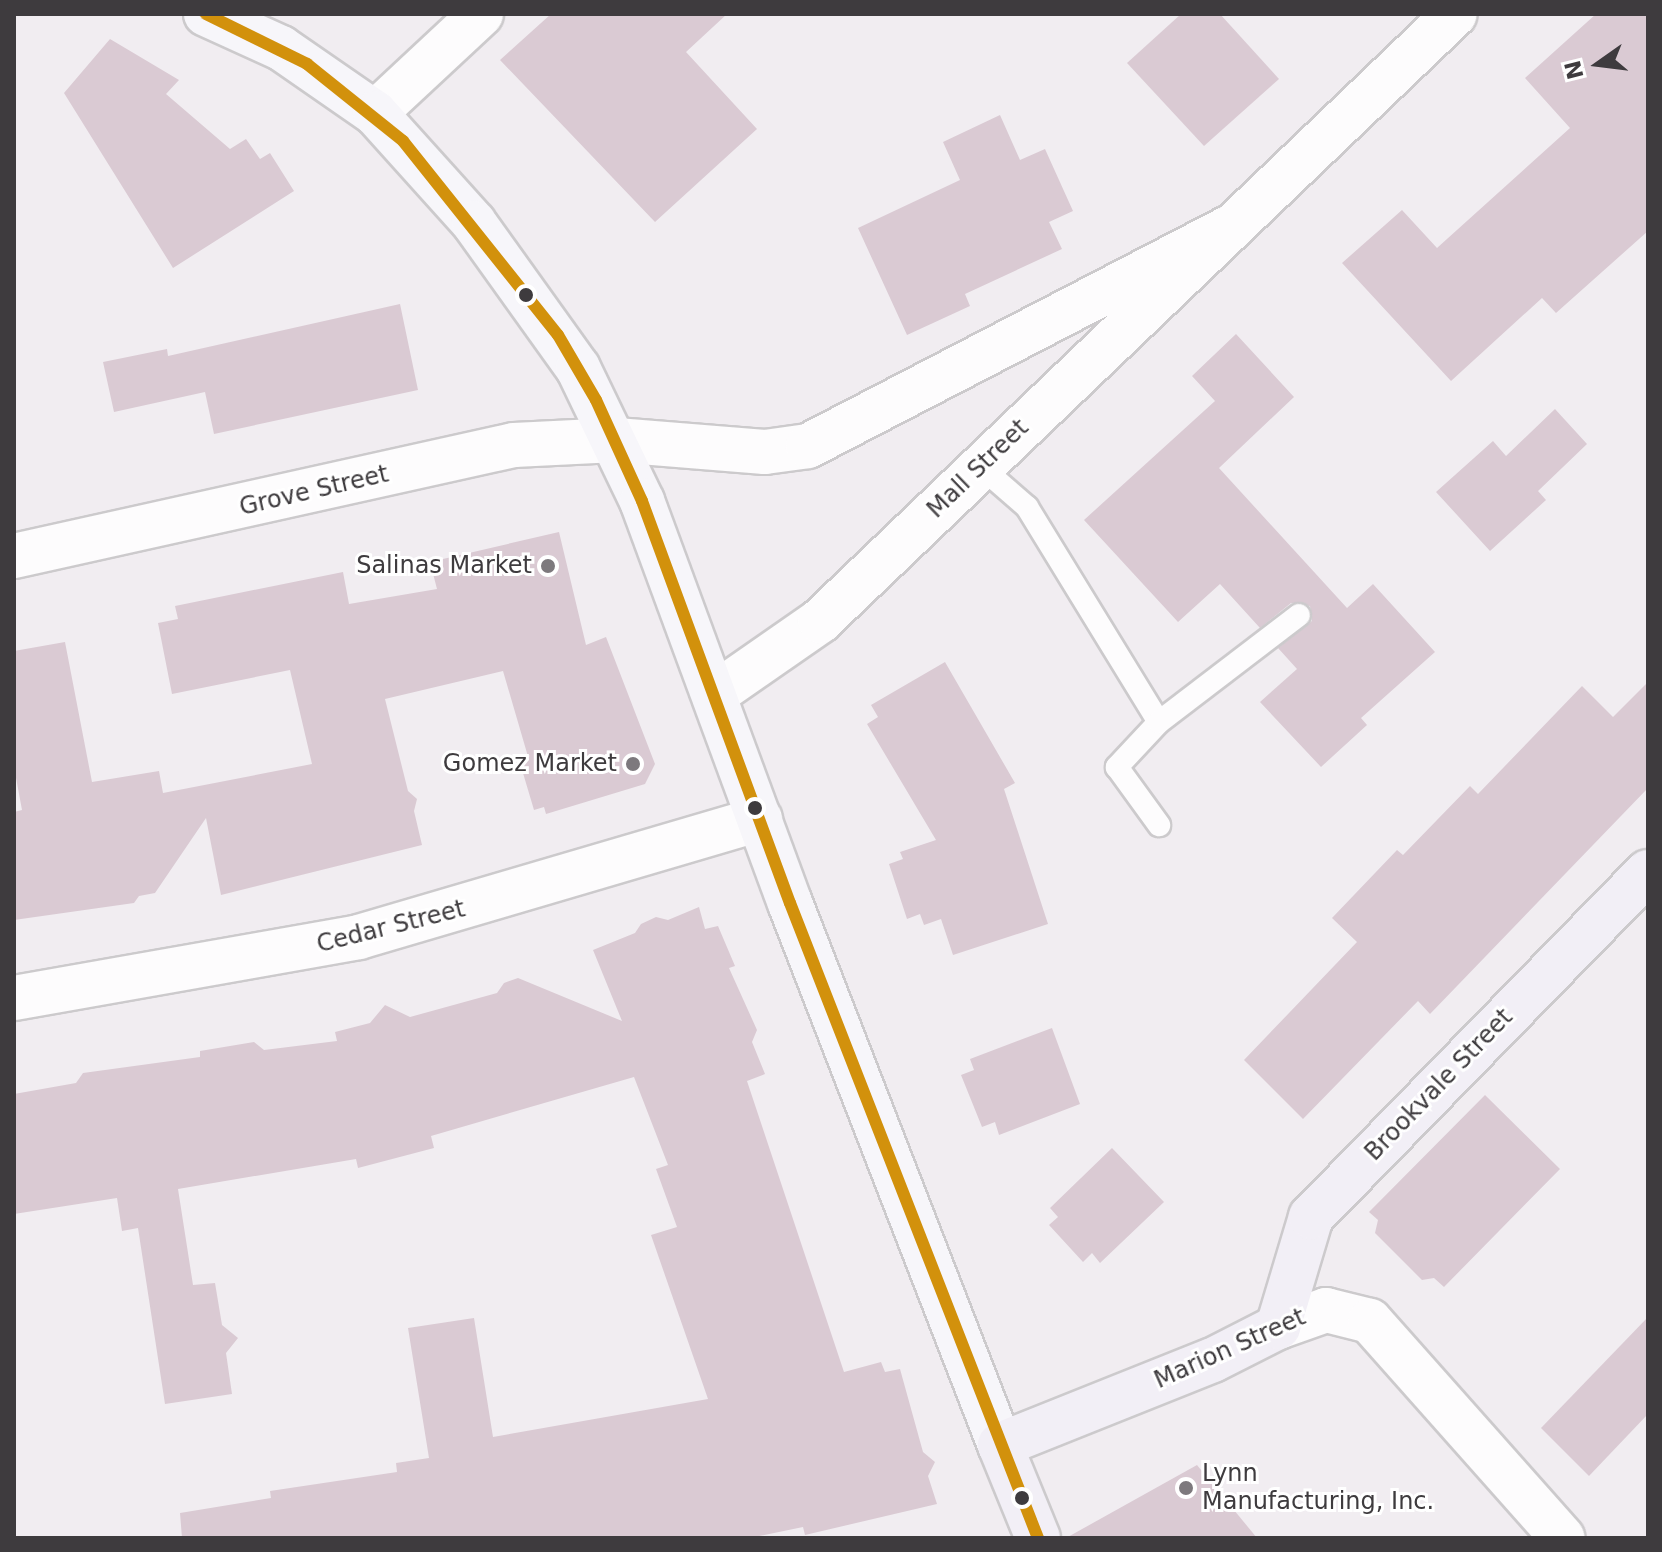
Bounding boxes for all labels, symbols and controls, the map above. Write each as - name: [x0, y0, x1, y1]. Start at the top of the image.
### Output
- north arrow: [1558, 24, 1638, 104]
- text: N: [1560, 58, 1589, 82]
- unlabelled marker: [518, 287, 534, 303]
- street label: Mall Street: [921, 414, 1035, 524]
- street label: Grove Street: [237, 460, 391, 522]
- place label: Salinas Market: [356, 552, 532, 580]
- marker: Salinas Market: [539, 557, 557, 575]
- place label: Gomez Market: [443, 750, 617, 778]
- marker: Gomez Market: [624, 755, 642, 773]
- unlabelled marker: [747, 800, 763, 816]
- street label: Cedar Street: [314, 895, 468, 959]
- street label: Brookvale Street: [1359, 1003, 1519, 1167]
- street label: Marion Street: [1150, 1303, 1310, 1395]
- place label: Lynn Manufacturing, Inc.: [1202, 1460, 1434, 1516]
- marker: Lynn Manufacturing, Inc.: [1177, 1479, 1195, 1497]
- unlabelled marker: [1014, 1490, 1030, 1506]

